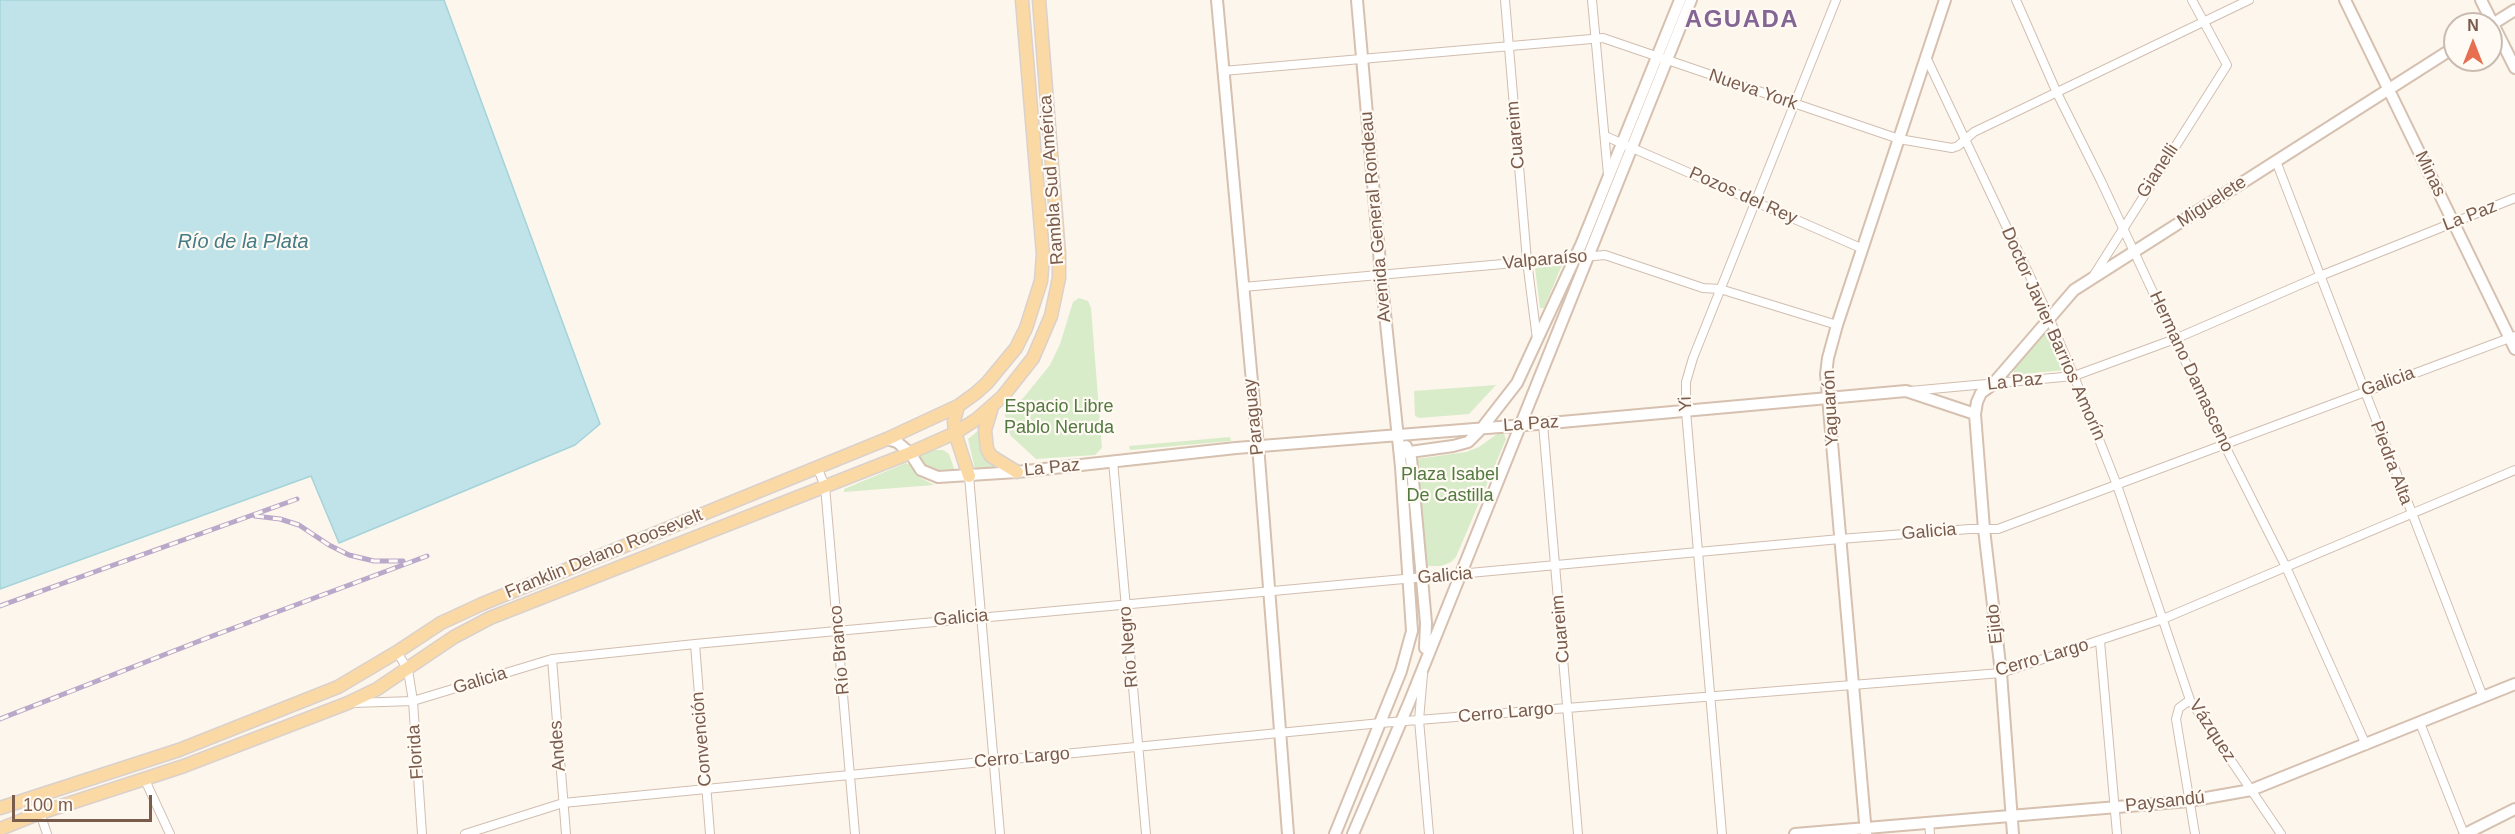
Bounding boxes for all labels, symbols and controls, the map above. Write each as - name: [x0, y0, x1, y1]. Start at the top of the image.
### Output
- district label: AGUADA: [1685, 6, 1799, 34]
- north arrow: [2443, 12, 2503, 72]
- text: N: [2467, 17, 2479, 34]
- street label: Nueva York: [1706, 65, 1800, 115]
- street label: Rambla Sud América: [1035, 94, 1069, 266]
- street label: Cuareim: [1502, 100, 1530, 170]
- street label: Avenida General Rondeau: [1356, 111, 1396, 323]
- street label: Gianelli: [2133, 140, 2183, 202]
- street label: Minas: [2410, 148, 2450, 200]
- street label: Pozos del Rey: [1686, 163, 1800, 229]
- street label: Miguelete: [2173, 172, 2251, 232]
- street label: La Paz: [2440, 196, 2500, 236]
- street label: Doctor Javier Barrios Amorín: [1996, 224, 2110, 444]
- water label: Río de la Plata: [177, 230, 309, 254]
- street label: Valparaíso: [1502, 246, 1588, 274]
- street label: Hermano Damasceno: [2144, 288, 2238, 456]
- street label: Galicia: [2358, 362, 2418, 402]
- street label: La Paz: [1986, 368, 2044, 396]
- street label: Yaguarón: [1818, 369, 1844, 447]
- street label: Paraguay: [1239, 378, 1269, 456]
- park label: Espacio Libre Pablo Neruda: [1004, 396, 1114, 438]
- street label: Yi: [1675, 396, 1697, 412]
- street label: La Paz: [1502, 411, 1560, 437]
- street label: Piedra Alta: [2365, 418, 2417, 508]
- street label: La Paz: [1023, 454, 1081, 482]
- park label: Plaza Isabel De Castilla: [1401, 464, 1499, 506]
- street label: Franklin Delano Roosevelt: [502, 504, 706, 604]
- street label: Galicia: [1901, 519, 1957, 545]
- street label: Galicia: [1417, 563, 1473, 589]
- street label: Cuareim: [1547, 594, 1575, 664]
- street label: Ejido: [1982, 603, 2008, 645]
- street label: Río Branco: [825, 604, 855, 696]
- street label: Galicia: [933, 605, 989, 631]
- street label: Río Negro: [1115, 605, 1143, 689]
- street label: Cerro Largo: [1993, 634, 2091, 682]
- street label: Galicia: [451, 663, 509, 699]
- street label: Convención: [687, 691, 717, 787]
- street label: Vázquez: [2184, 696, 2240, 766]
- street label: Cerro Largo: [1457, 698, 1555, 728]
- street label: Andes: [545, 720, 571, 772]
- street label: Florida: [403, 724, 429, 780]
- street label: Cerro Largo: [973, 743, 1071, 773]
- scale bar: [15, 783, 154, 821]
- street label: Paysandú: [2124, 787, 2206, 817]
- text: 100 m: [23, 795, 73, 815]

